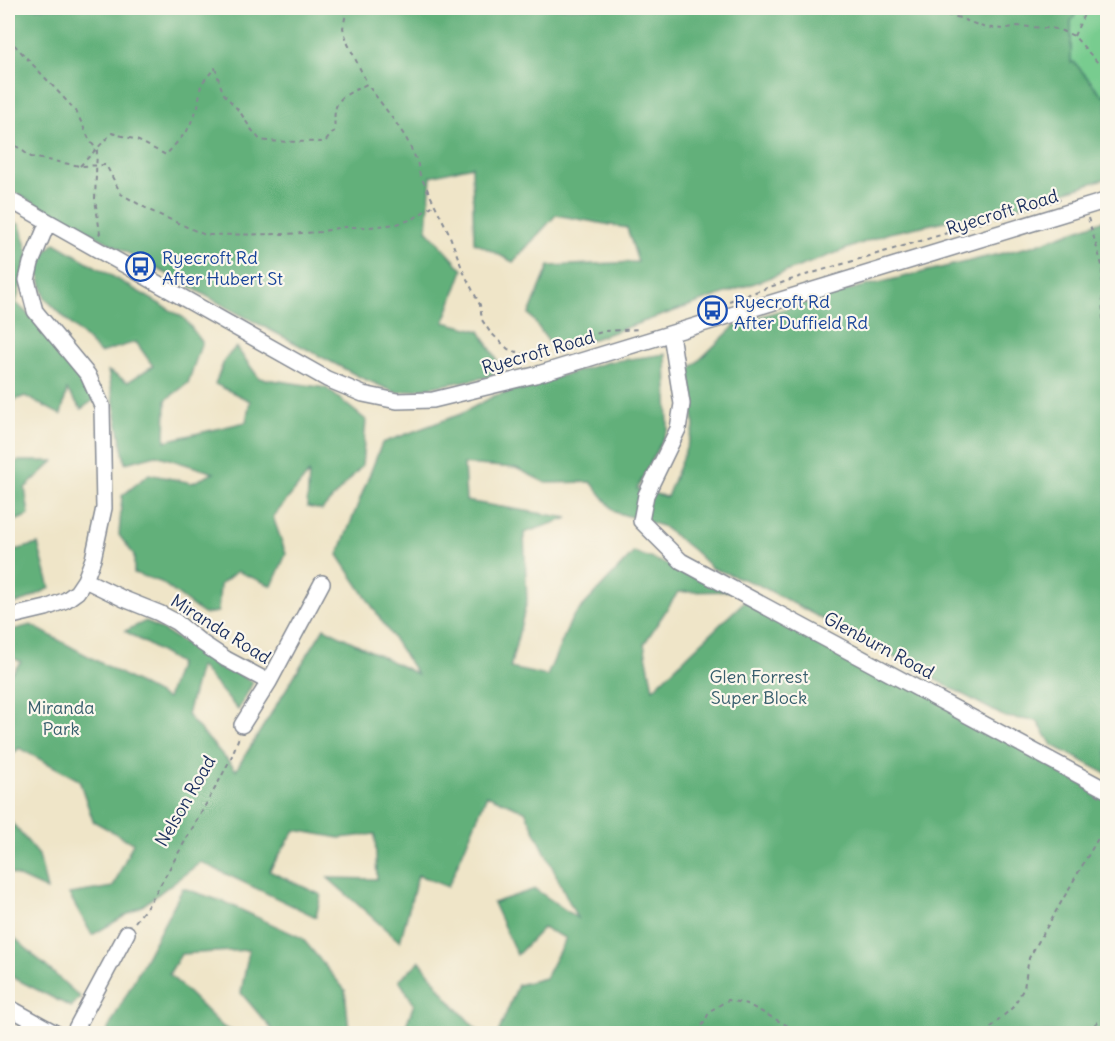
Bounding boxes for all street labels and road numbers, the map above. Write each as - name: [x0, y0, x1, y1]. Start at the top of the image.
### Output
- street label: Ryecroft Road: [943, 184, 1061, 240]
- street label: Ryecroft Road: [479, 325, 597, 379]
- street label: Miranda Road: [167, 589, 276, 669]
- street label: Glenburn Road: [820, 606, 939, 684]
- street label: Nelson Road: [150, 751, 220, 851]

